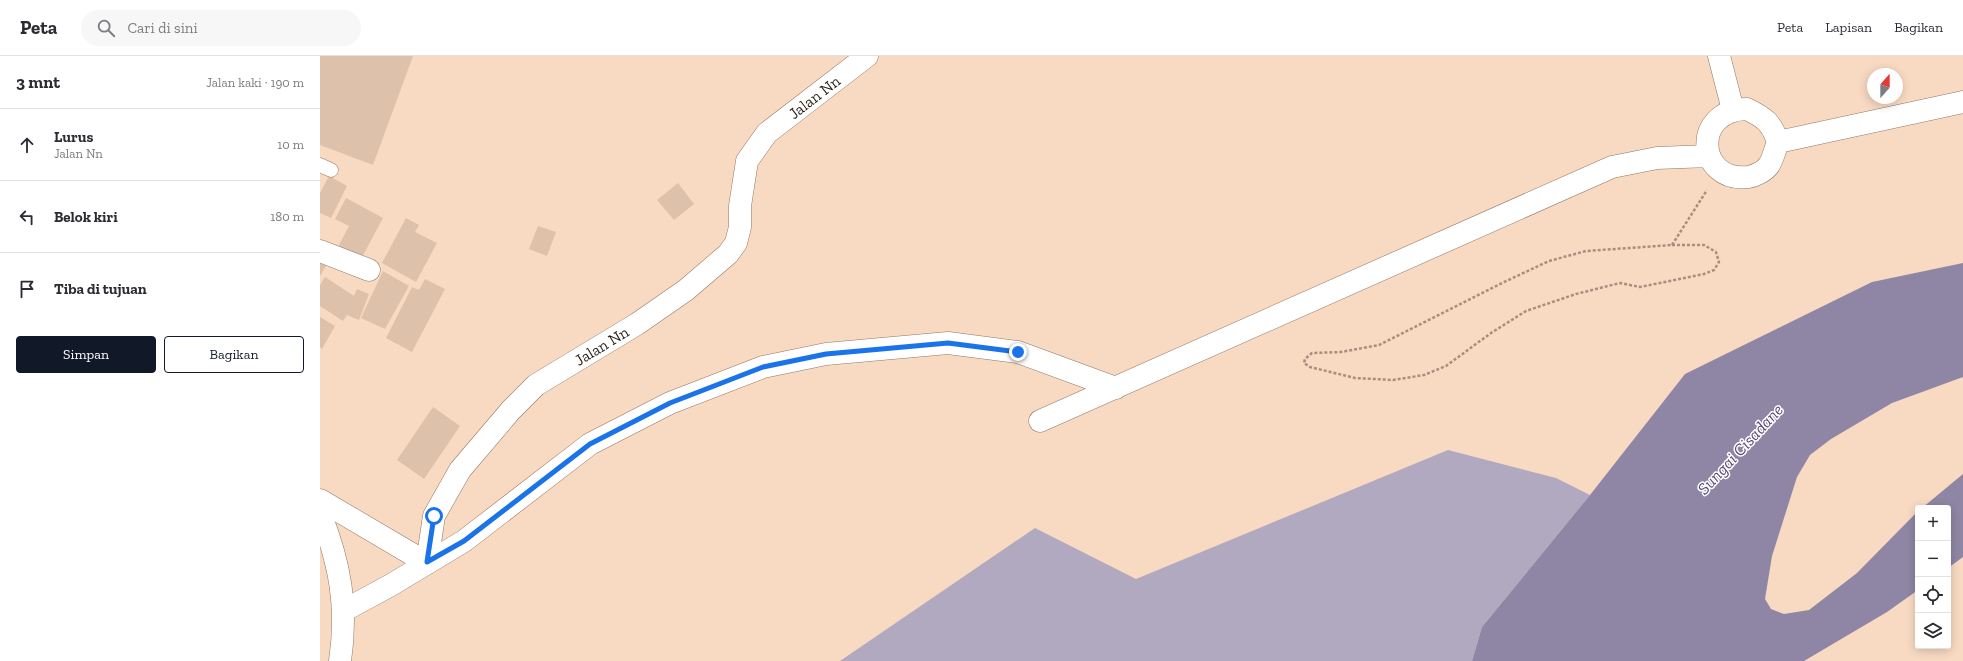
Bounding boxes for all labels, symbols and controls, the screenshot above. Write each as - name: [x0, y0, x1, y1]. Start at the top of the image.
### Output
- search box: [81, 10, 361, 46]
- text: Peta: [20, 16, 57, 39]
- icon: search: [95, 17, 117, 39]
- text: Cari di sini: [127, 19, 198, 37]
- text: Peta: [1777, 19, 1803, 36]
- text: Lapisan: [1825, 19, 1872, 36]
- text: Bagikan: [1894, 19, 1943, 36]
- north arrow: [1867, 68, 1903, 104]
- street label: Jalan Nn: [785, 71, 845, 123]
- text: 3 mnt: [16, 72, 60, 92]
- text: Jalan kaki · 190 m: [206, 75, 304, 90]
- text: Lurus: [54, 128, 93, 146]
- icon: ahead: [16, 134, 38, 156]
- text: 10 m: [277, 137, 304, 152]
- text: Jalan Nn: [54, 146, 103, 161]
- icon: left: [16, 206, 38, 228]
- text: Belok kiri: [54, 208, 118, 226]
- text: 180 m: [270, 209, 304, 224]
- icon: arrive: [16, 278, 38, 300]
- text: Tiba di tujuan: [54, 280, 147, 298]
- street label: Jalan Nn: [571, 322, 633, 370]
- button: Simpan: [16, 336, 156, 373]
- button: Bagikan: [164, 336, 304, 373]
- route end: [1009, 343, 1027, 361]
- water label: Sungai Cisadane: [1693, 400, 1787, 498]
- map controls: [1915, 505, 1951, 649]
- button: +: [1915, 505, 1951, 541]
- route start: [425, 507, 443, 525]
- button: −: [1915, 541, 1951, 577]
- button: locate: [1915, 577, 1951, 613]
- button: layers: [1915, 613, 1951, 649]

